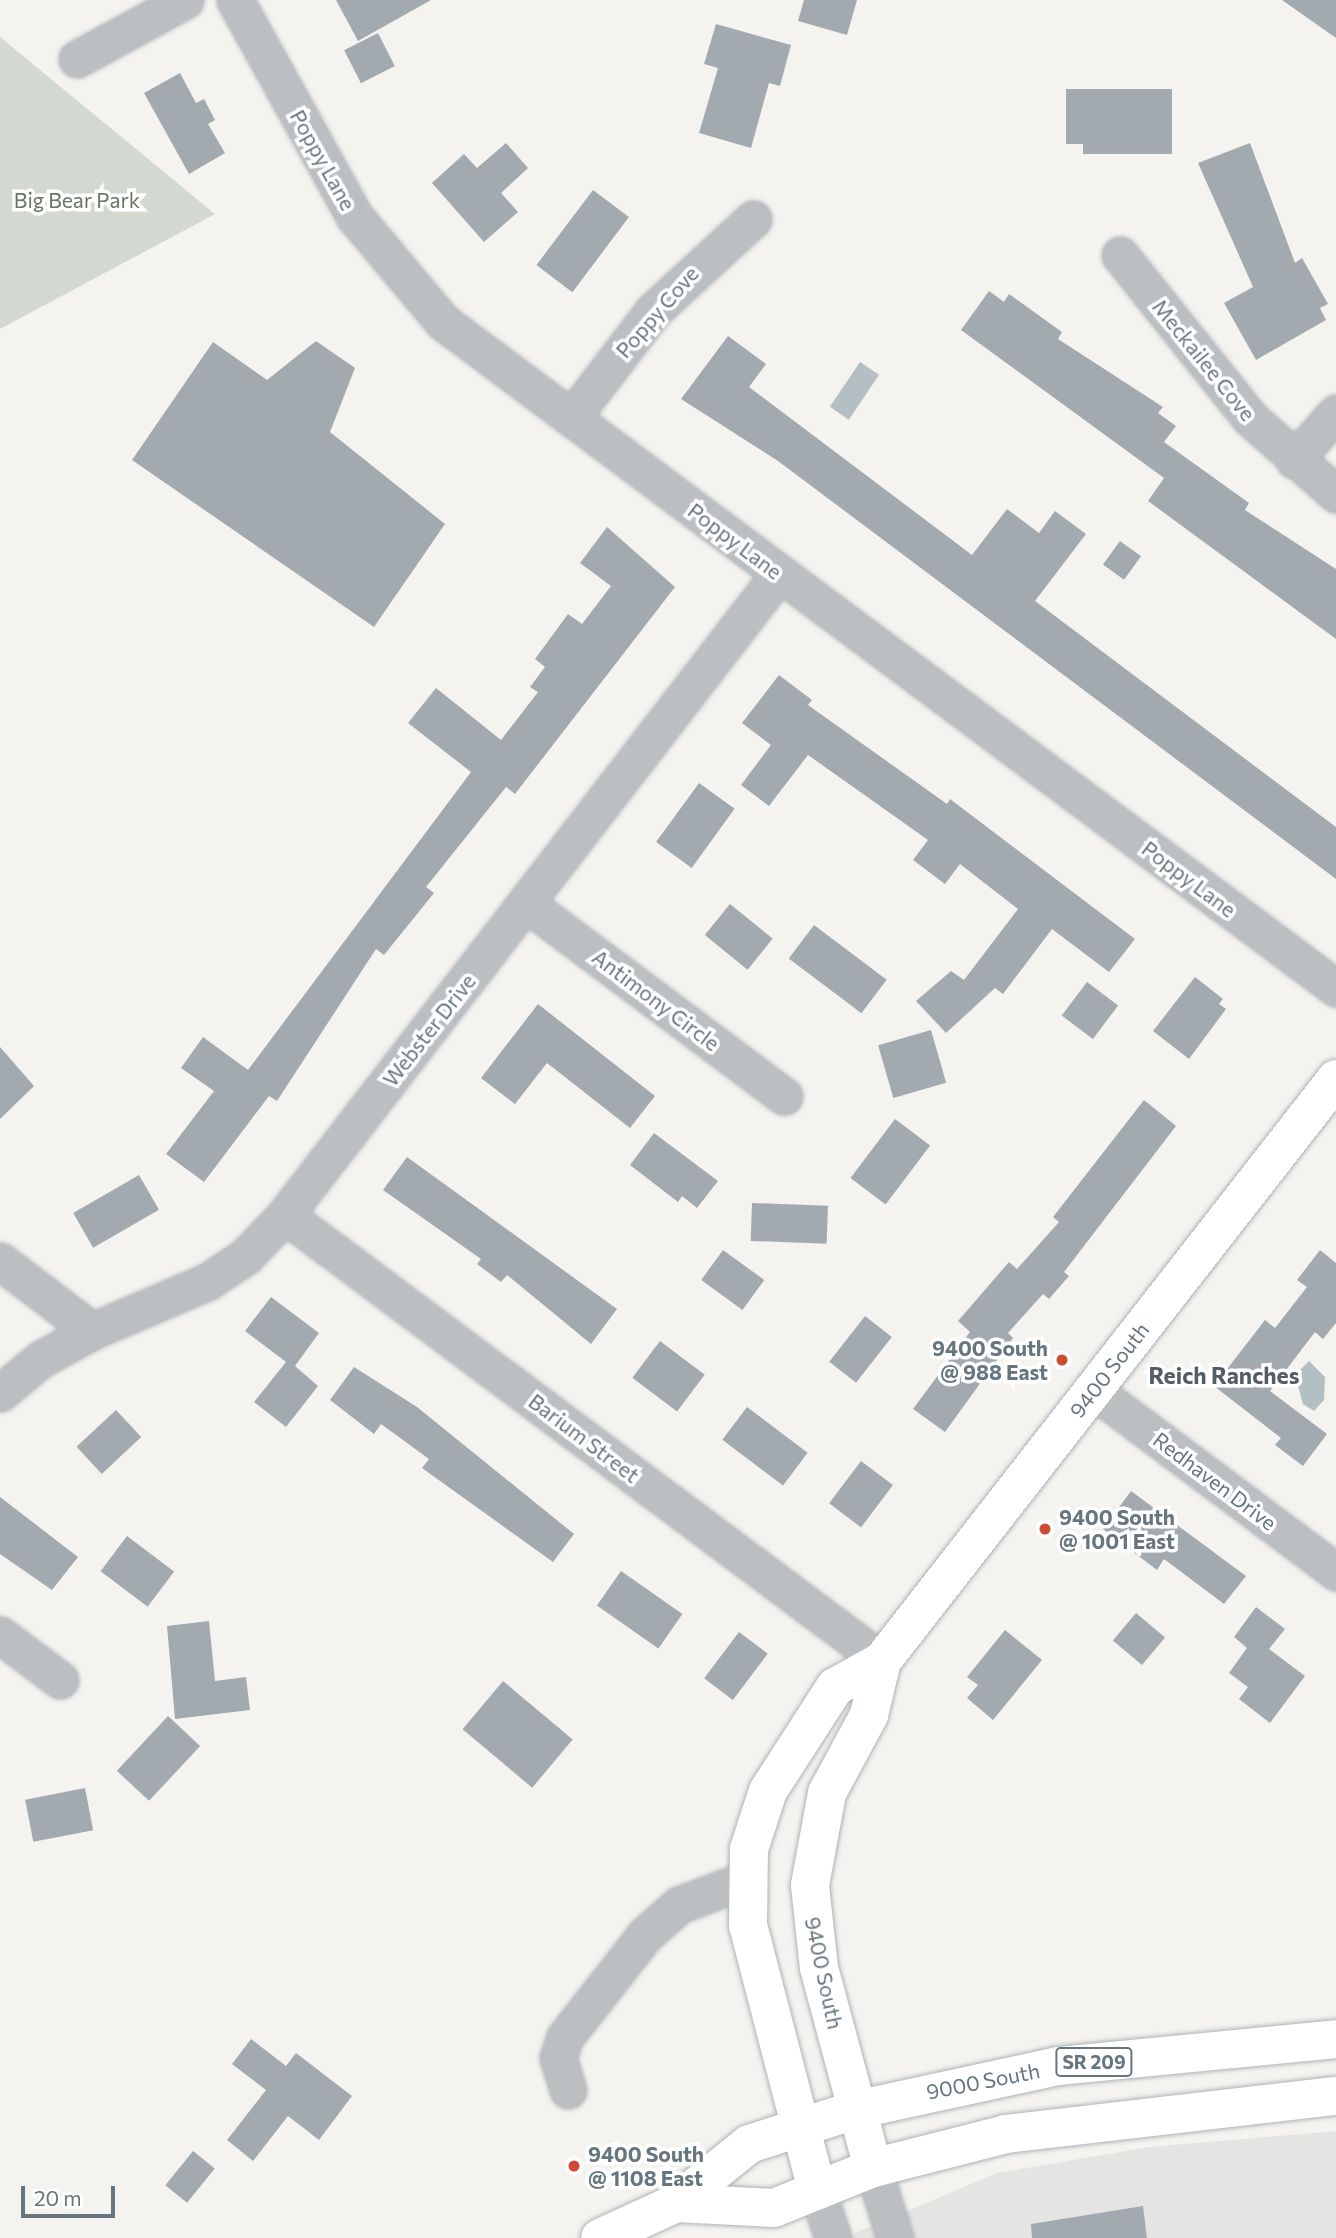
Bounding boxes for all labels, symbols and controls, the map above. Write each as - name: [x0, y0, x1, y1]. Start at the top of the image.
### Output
- street label: Poppy Lane: [285, 105, 361, 215]
- park label: Big Bear Park: [14, 187, 140, 213]
- street label: Poppy Cove: [610, 261, 704, 363]
- street label: Meckailee Cove: [1147, 294, 1261, 426]
- street label: Poppy Lane: [683, 498, 787, 584]
- street label: Poppy Lane: [1137, 836, 1241, 922]
- street label: Antimony Circle: [587, 944, 725, 1056]
- street label: Webster Drive: [377, 969, 481, 1091]
- street label: 9400 South: [1064, 1317, 1154, 1423]
- place label: 9400 South @ 988 East: [932, 1335, 1048, 1385]
- marker: 9400 South @ 988 East: [1054, 1352, 1070, 1368]
- district label: Reich Ranches: [1149, 1361, 1299, 1389]
- street label: Barium Street: [524, 1388, 644, 1488]
- street label: Redhaven Drive: [1148, 1427, 1282, 1535]
- place label: 9400 South @ 1001 East: [1059, 1504, 1175, 1554]
- marker: 9400 South @ 1001 East: [1037, 1521, 1053, 1537]
- street label: 9400 South: [800, 1915, 848, 2031]
- road number: SR 209: [1054, 2046, 1134, 2078]
- street label: 9000 South: [924, 2058, 1042, 2104]
- place label: 9400 South @ 1108 East: [588, 2141, 704, 2191]
- marker: 9400 South @ 1108 East: [566, 2158, 582, 2174]
- scale bar: [24, 2172, 119, 2216]
- text: 20 m: [34, 2185, 82, 2210]

